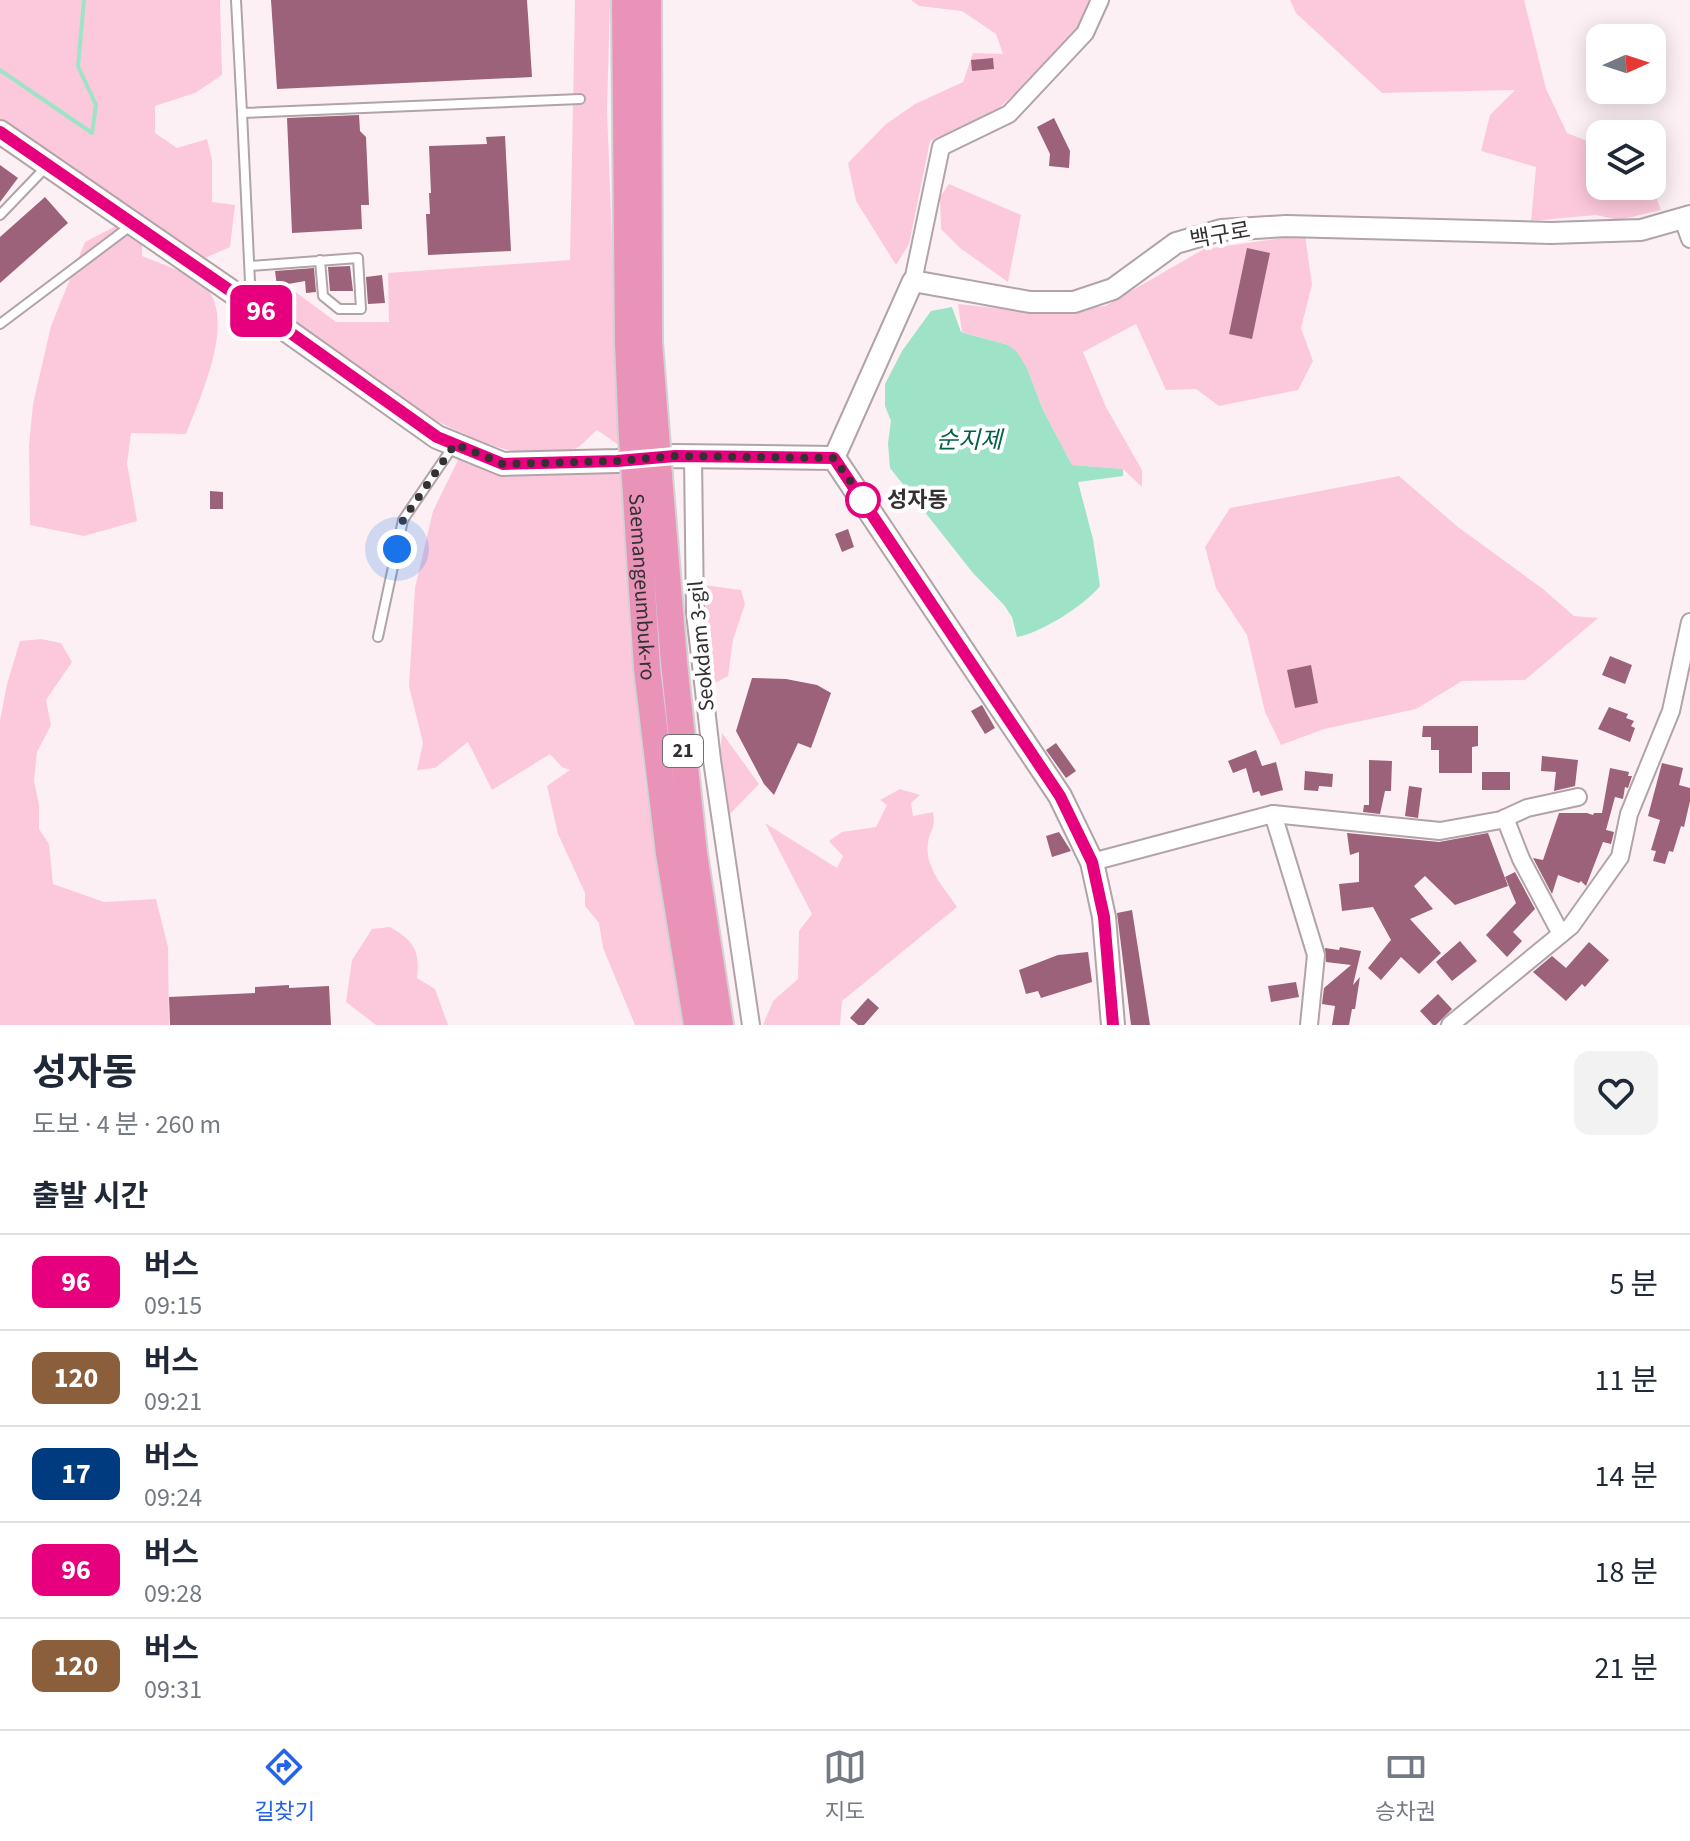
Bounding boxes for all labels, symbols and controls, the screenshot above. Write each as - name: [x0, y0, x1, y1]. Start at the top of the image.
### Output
- north arrow: [1586, 24, 1666, 104]
- map controls: [1586, 24, 1666, 200]
- button: layers: [1586, 120, 1666, 200]
- street label: 백구로: [1187, 214, 1253, 256]
- line badge: 96: [225, 285, 297, 337]
- text: 96: [246, 291, 276, 331]
- water label: 순지제: [936, 423, 1005, 458]
- marker: 성자동: [846, 483, 880, 517]
- place label: 성자동: [887, 484, 948, 516]
- street label: Saemangeumbuk-ro: [620, 492, 664, 682]
- your location: [377, 529, 417, 569]
- street label: Seokdam 3-gil: [679, 579, 723, 713]
- road number: 21: [663, 735, 703, 767]
- text: 성자동: [32, 1046, 137, 1100]
- button: heart: [1574, 1051, 1658, 1135]
- text: 도보 · 4 분 · 260 m: [32, 1106, 221, 1143]
- text: 출발 시간: [32, 1175, 148, 1218]
- text: 버스: [144, 1244, 199, 1287]
- text: 96: [61, 1262, 91, 1302]
- text: 5 분: [1609, 1263, 1658, 1306]
- text: 09:15: [144, 1287, 202, 1324]
- text: 버스: [144, 1340, 199, 1383]
- text: 120: [54, 1358, 98, 1398]
- text: 11 분: [1595, 1359, 1658, 1402]
- text: 09:21: [144, 1383, 202, 1420]
- text: 버스: [144, 1436, 199, 1479]
- text: 17: [61, 1454, 91, 1494]
- text: 14 분: [1595, 1455, 1658, 1498]
- text: 09:24: [144, 1479, 202, 1516]
- text: 버스: [144, 1532, 199, 1575]
- text: 96: [61, 1550, 91, 1590]
- text: 18 분: [1595, 1551, 1658, 1594]
- text: 09:28: [144, 1575, 202, 1612]
- text: 버스: [144, 1628, 199, 1671]
- text: 120: [54, 1646, 98, 1686]
- text: 21 분: [1595, 1647, 1658, 1690]
- text: 09:31: [144, 1671, 202, 1708]
- tab: 길찾기: [254, 1745, 315, 1828]
- tab: 지도: [823, 1745, 867, 1828]
- tab: 승차권: [1375, 1745, 1436, 1828]

